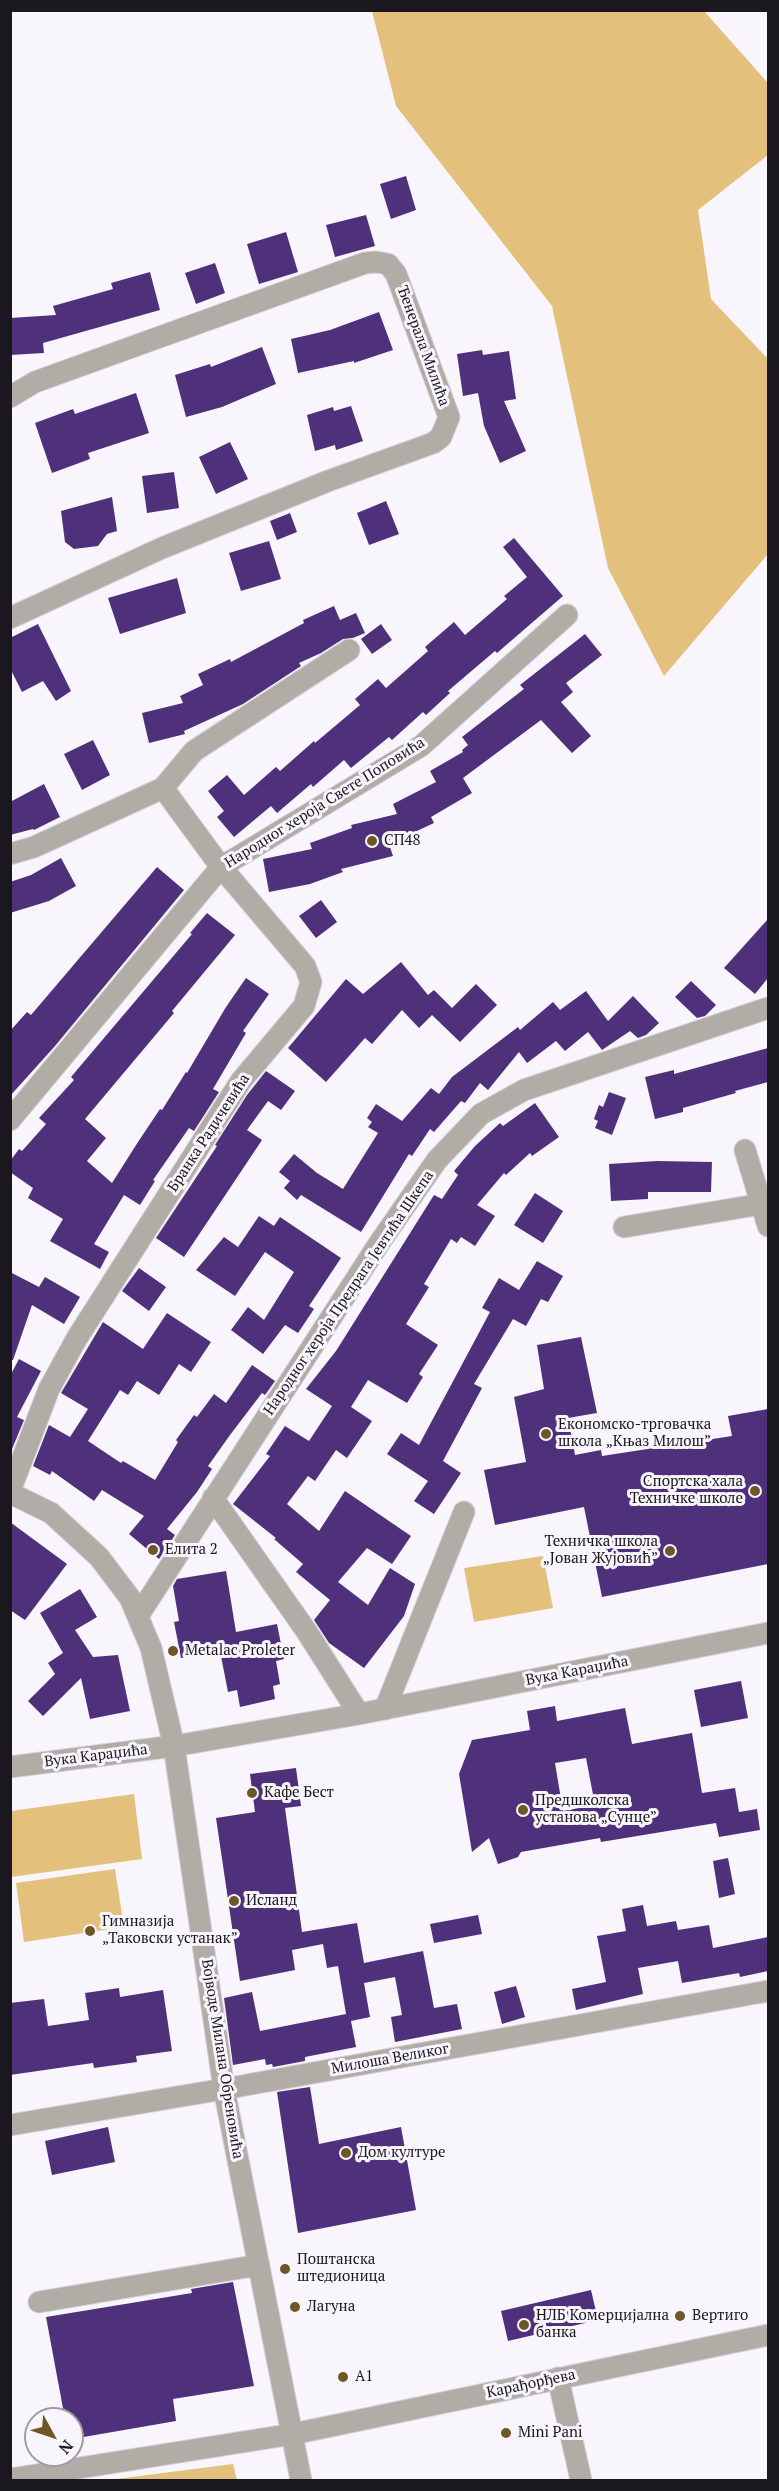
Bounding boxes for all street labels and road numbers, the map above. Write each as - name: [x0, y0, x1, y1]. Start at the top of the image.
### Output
- street label: Ђенерала Милића: [393, 283, 453, 409]
- street label: Народног хероја Свете Поповића: [222, 734, 428, 872]
- street label: Бранка Радичевића: [164, 1071, 254, 1195]
- street label: Народног хероја Предрага Јевтића Шкепа: [260, 1167, 438, 1419]
- street label: Вука Караџића: [524, 1652, 630, 1690]
- street label: Вука Караџића: [43, 1741, 149, 1771]
- street label: Војводе Милана Обреновића: [197, 1958, 247, 2160]
- street label: Милоша Великог: [330, 2040, 450, 2078]
- street label: Карађорђева: [485, 2366, 577, 2402]

